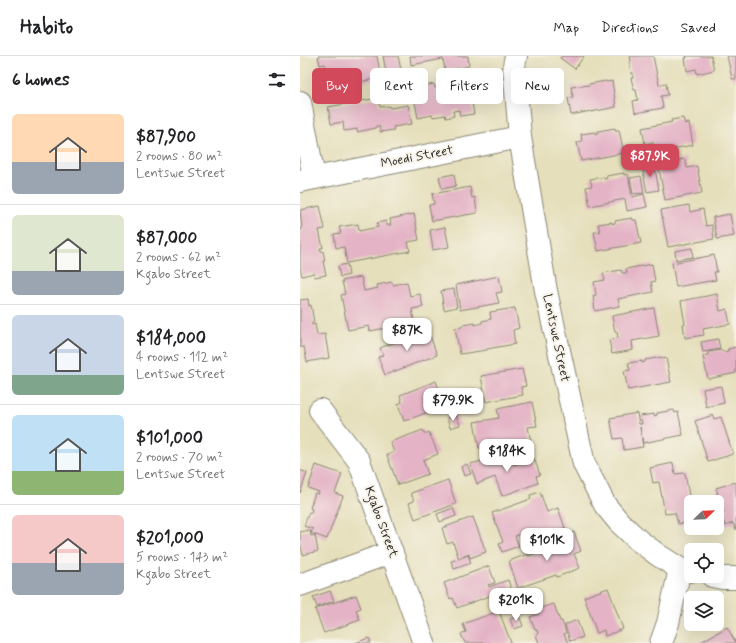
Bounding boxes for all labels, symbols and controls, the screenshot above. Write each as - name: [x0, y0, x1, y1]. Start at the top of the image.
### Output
- text: Habito: [20, 15, 73, 40]
- text: Map: [553, 19, 579, 37]
- text: Directions: [601, 19, 659, 37]
- text: Saved: [681, 19, 716, 37]
- chip: Buy: [312, 68, 362, 104]
- chip: Rent: [370, 68, 428, 104]
- chip: Filters: [436, 68, 503, 104]
- chip: New: [511, 68, 564, 104]
- text: 6 homes: [12, 69, 70, 91]
- icon: filters: [266, 69, 288, 91]
- text: $87,900: [136, 126, 196, 148]
- icon: home: [44, 130, 92, 178]
- street label: Moedi Street: [379, 142, 455, 172]
- pin: $87.9K: [617, 144, 683, 178]
- text: 2 rooms · 80 m²: [136, 148, 222, 165]
- text: $87.9K: [630, 148, 670, 165]
- text: Lentswe Street: [136, 165, 225, 182]
- text: $87,000: [136, 227, 197, 249]
- icon: home: [44, 231, 92, 279]
- text: 2 rooms · 62 m²: [136, 249, 221, 266]
- text: Kgabo Street: [136, 266, 211, 283]
- street label: Lentswe Street: [538, 292, 574, 384]
- pin: $87K: [383, 318, 431, 352]
- text: $87K: [392, 322, 422, 339]
- text: $184,000: [136, 327, 206, 349]
- icon: home: [44, 331, 92, 379]
- text: 4 rooms · 112 m²: [136, 349, 228, 366]
- text: Lentswe Street: [136, 366, 225, 383]
- pin: $79.9K: [420, 388, 486, 422]
- text: $79.9K: [432, 392, 474, 409]
- text: $101,000: [136, 427, 203, 449]
- icon: home: [44, 431, 92, 479]
- pin: $184K: [479, 439, 535, 473]
- text: $184K: [488, 443, 526, 460]
- text: 2 rooms · 70 m²: [136, 449, 223, 466]
- text: Lentswe Street: [136, 466, 225, 483]
- street label: Kgabo Street: [358, 484, 402, 561]
- north arrow: [684, 495, 724, 535]
- map controls: [684, 495, 724, 631]
- text: $201,000: [136, 527, 204, 549]
- pin: $101K: [519, 528, 575, 562]
- icon: home: [44, 531, 92, 579]
- text: $101K: [529, 532, 565, 549]
- button: locate: [684, 543, 724, 583]
- text: 5 rooms · 143 m²: [136, 549, 228, 566]
- text: Kgabo Street: [136, 566, 211, 583]
- pin: $201K: [488, 588, 544, 622]
- button: layers: [684, 591, 724, 631]
- text: $201K: [498, 592, 534, 609]

